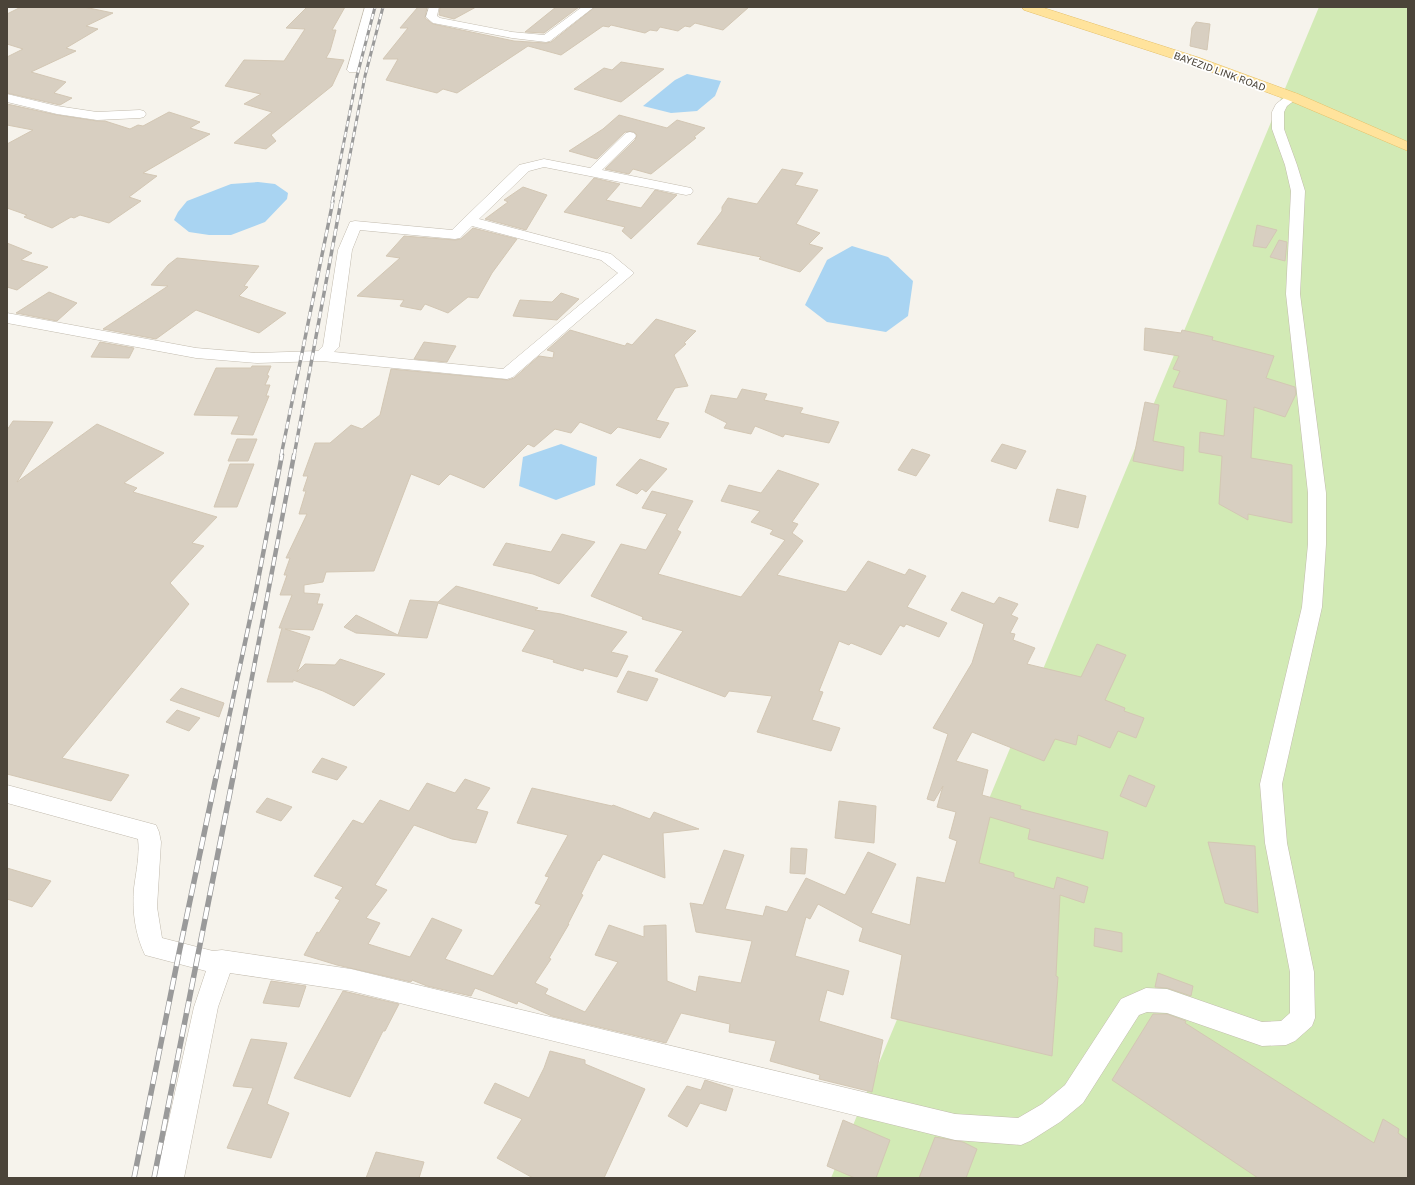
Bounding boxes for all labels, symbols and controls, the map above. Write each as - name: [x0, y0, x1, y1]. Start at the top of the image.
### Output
- street label: BAYEZID LINK ROAD: [1172, 49, 1268, 93]

